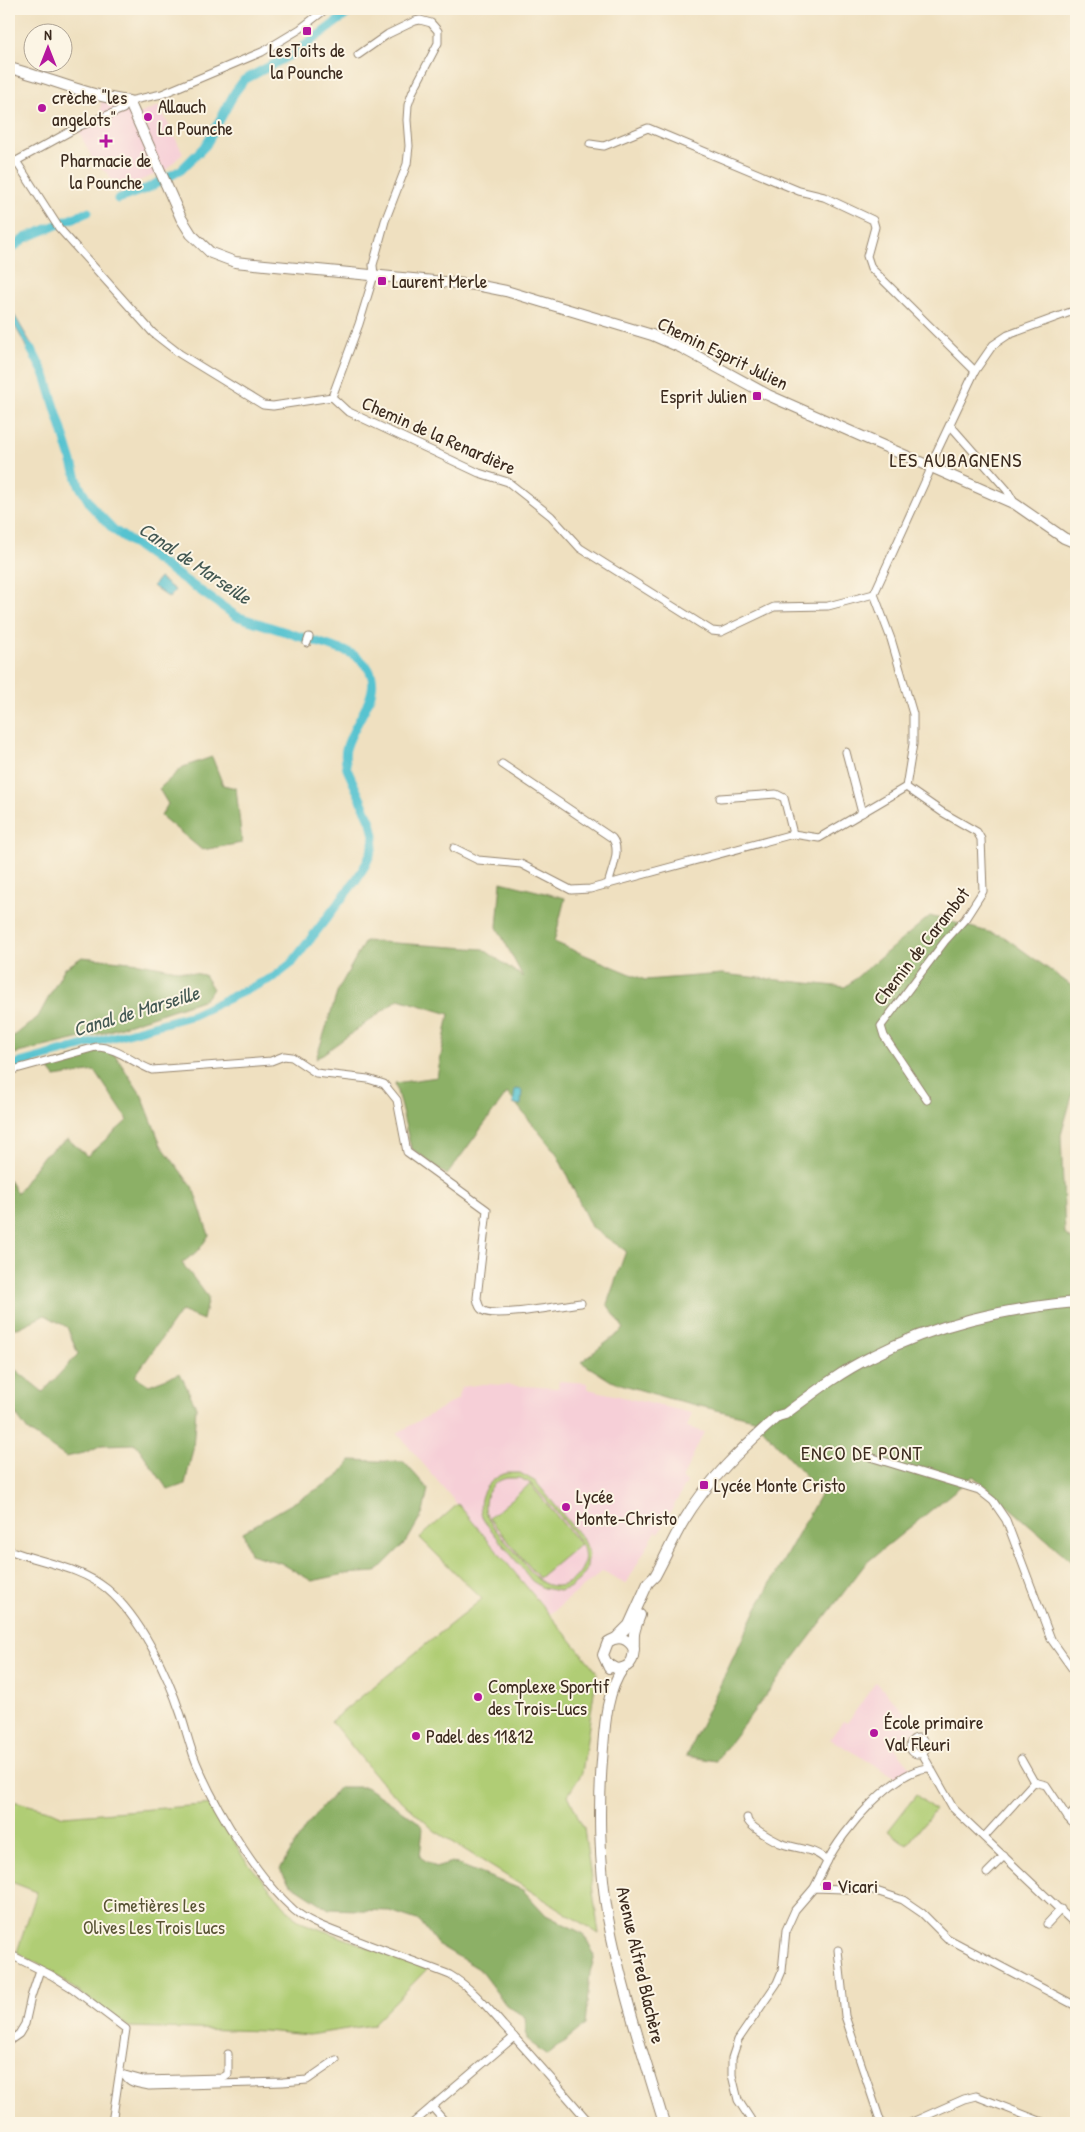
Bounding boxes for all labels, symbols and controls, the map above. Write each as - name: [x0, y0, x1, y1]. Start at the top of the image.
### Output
- north arrow: [22, 22, 72, 72]
- text: N: [44, 25, 52, 44]
- marker: LesToits de la Pounche: [301, 25, 313, 37]
- place label: LesToits de la Pounche: [269, 37, 345, 85]
- place label: crèche "les angelots": [52, 84, 127, 132]
- place label: Allauch La Pounche: [158, 93, 233, 141]
- marker: crèche "les angelots": [36, 102, 48, 114]
- marker: Allauch La Pounche: [142, 111, 154, 123]
- marker: Pharmacie de la Pounche: [100, 135, 112, 147]
- place label: Pharmacie de la Pounche: [61, 147, 152, 195]
- place label: Laurent Merle: [392, 268, 488, 294]
- marker: Laurent Merle: [376, 275, 388, 287]
- street label: Chemin Esprit Julien: [653, 310, 793, 396]
- place label: Esprit Julien: [661, 383, 747, 409]
- street label: Chemin de la Renardière: [358, 389, 520, 481]
- marker: Esprit Julien: [751, 390, 763, 402]
- district label: LES AUBAGNENS: [890, 446, 1022, 473]
- water label: Canal de Marseille: [134, 515, 258, 611]
- street label: Chemin de Carambot: [867, 881, 976, 1010]
- water label: Canal de Marseille: [70, 978, 203, 1042]
- district label: ENCO DE PONT: [801, 1439, 923, 1466]
- place label: Lycée Monte Cristo: [714, 1472, 846, 1498]
- marker: Lycée Monte Cristo: [698, 1479, 710, 1491]
- place label: Lycée Monte-Christo: [576, 1483, 677, 1531]
- marker: Lycée Monte-Christo: [560, 1501, 572, 1513]
- place label: Complexe Sportif des Trois-Lucs: [488, 1673, 610, 1721]
- marker: Complexe Sportif des Trois-Lucs: [472, 1691, 484, 1703]
- place label: École primaire Val Fleuri: [884, 1709, 984, 1757]
- place label: Padel des 11&12: [426, 1723, 533, 1749]
- marker: École primaire Val Fleuri: [868, 1727, 880, 1739]
- marker: Padel des 11&12: [410, 1730, 422, 1742]
- place label: Vicari: [837, 1873, 878, 1899]
- marker: Vicari: [821, 1880, 833, 1892]
- street label: Avenue Alfred Blachère: [610, 1884, 672, 2046]
- park label: Cimetières Les Olives Les Trois Lucs: [83, 1892, 225, 1940]

